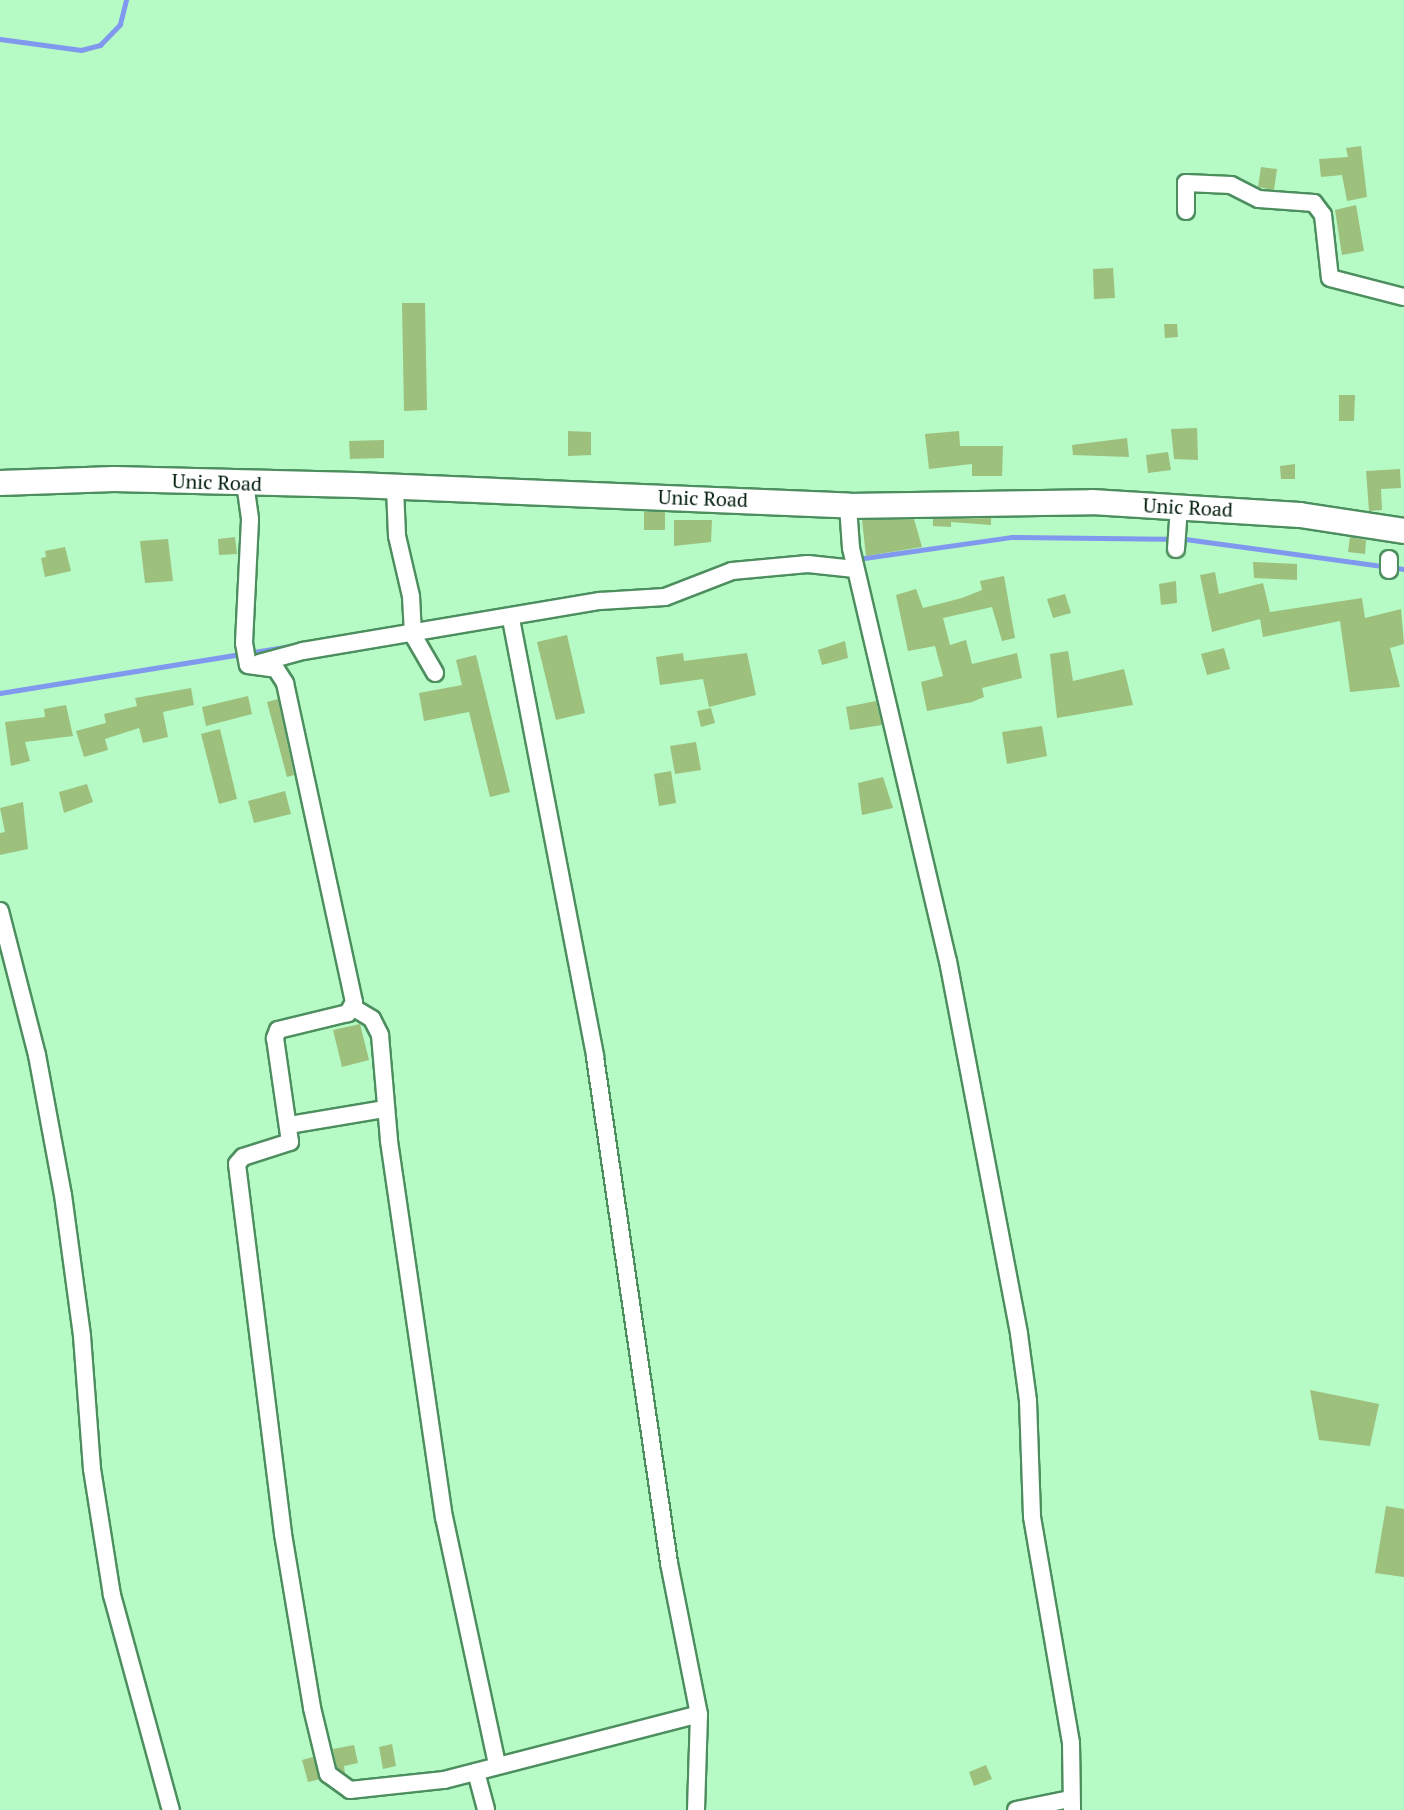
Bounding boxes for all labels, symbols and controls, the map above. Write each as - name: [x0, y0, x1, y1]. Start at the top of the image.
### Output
- street label: Unic Road: [172, 468, 262, 496]
- street label: Unic Road: [658, 484, 748, 512]
- street label: Unic Road: [1142, 493, 1234, 521]

